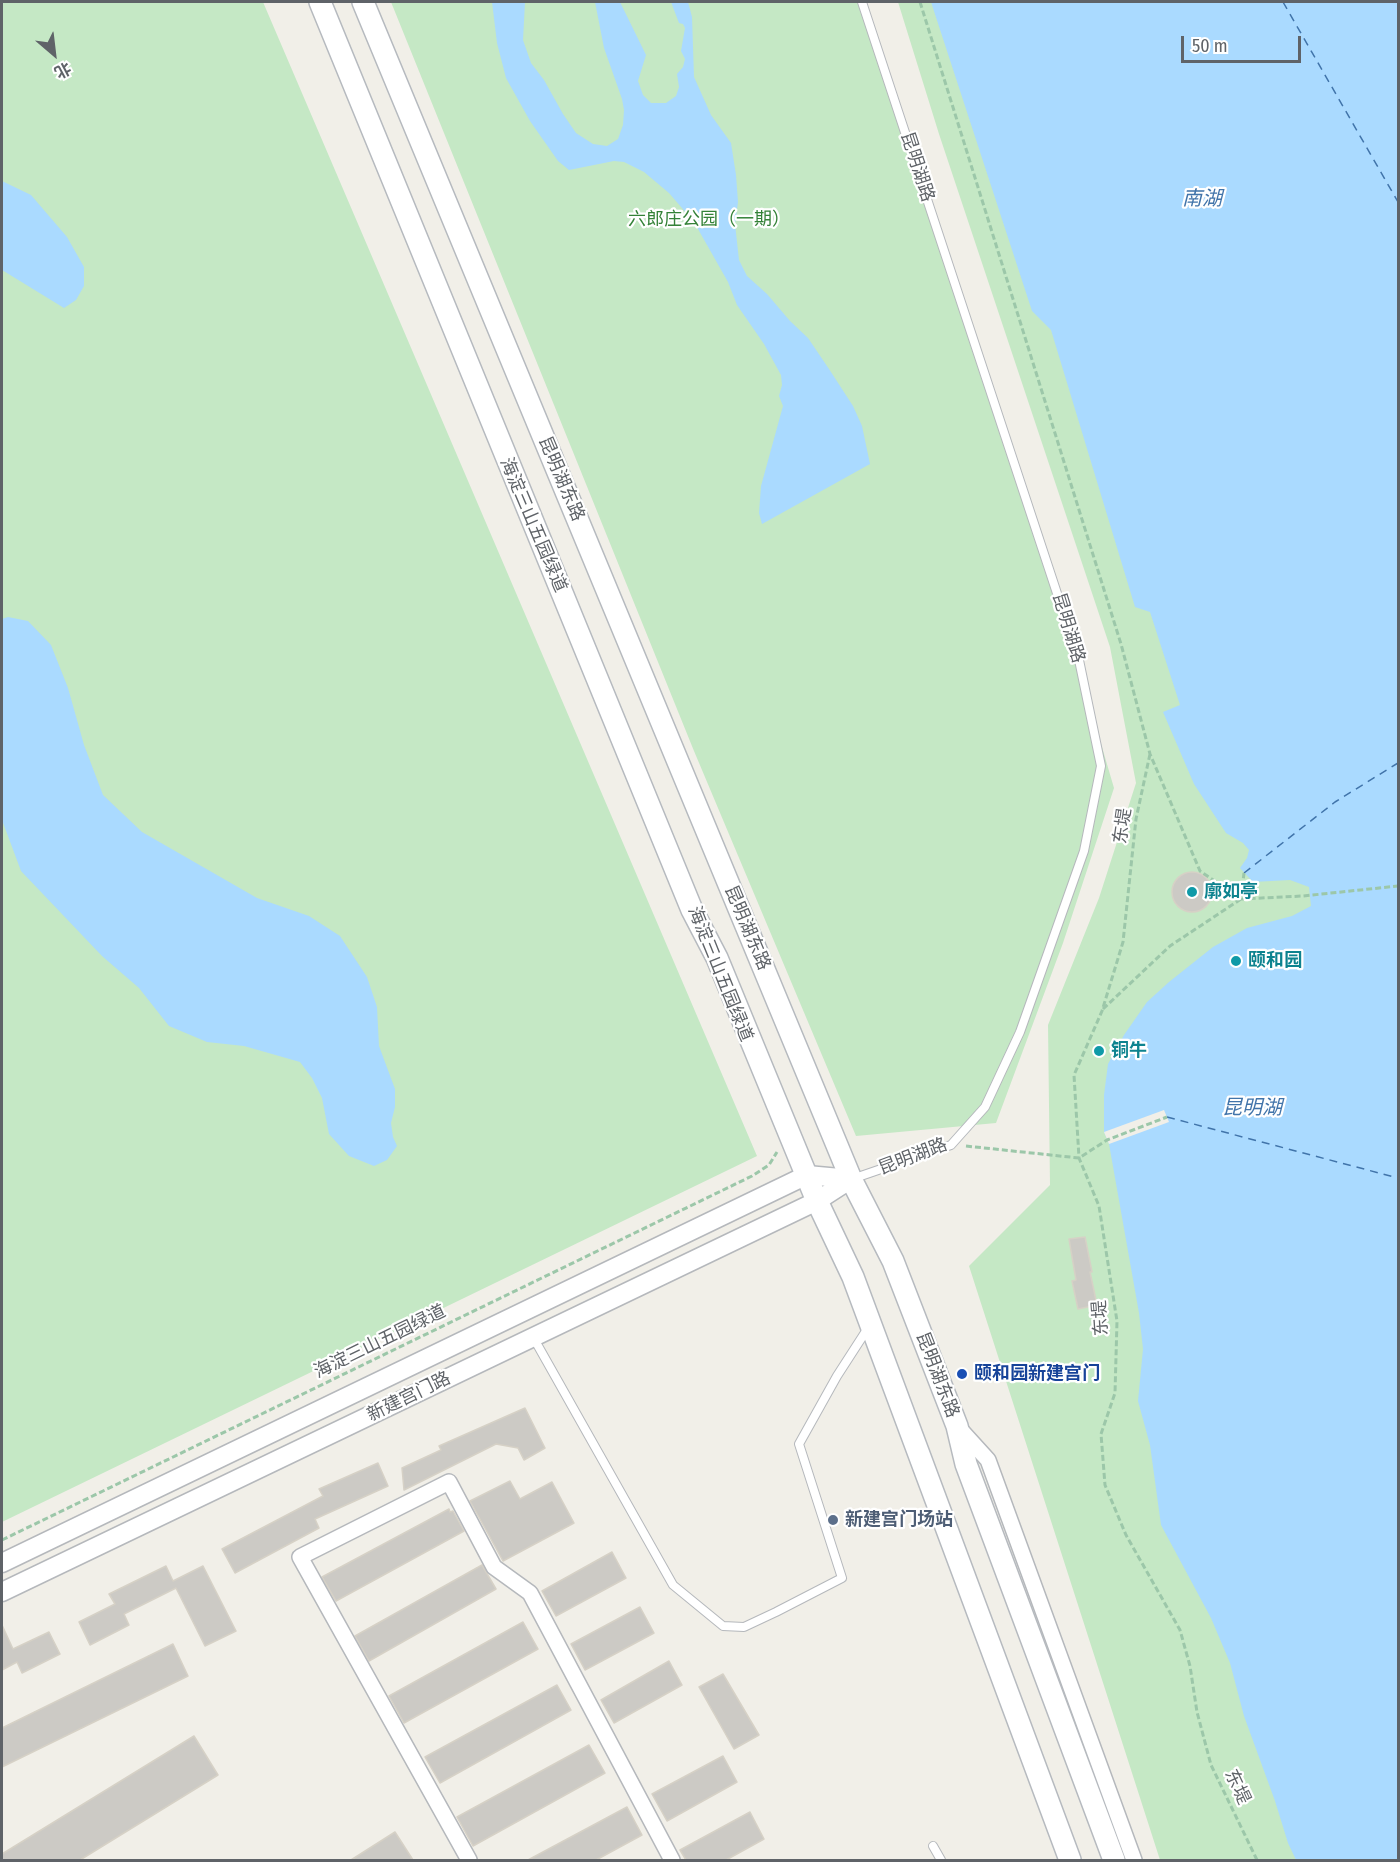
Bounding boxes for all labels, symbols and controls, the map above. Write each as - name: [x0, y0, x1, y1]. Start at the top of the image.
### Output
- north arrow: [24, 24, 84, 84]
- scale bar: [1184, 24, 1304, 62]
- text: 50 m: [1192, 35, 1228, 57]
- text: 北: [51, 58, 74, 82]
- street label: 昆明湖路: [896, 129, 938, 205]
- water label: 南湖: [1182, 187, 1222, 211]
- park label: 六郎庄公园（一期）: [628, 209, 790, 231]
- street label: 昆明湖东路: [533, 433, 589, 525]
- street label: 海淀三山五园绿道: [495, 455, 571, 595]
- street label: 昆明湖路: [1047, 590, 1089, 666]
- street label: 东堤: [1110, 807, 1136, 845]
- place label: 廓如亭: [1204, 881, 1258, 903]
- street label: 昆明湖东路: [719, 882, 775, 974]
- marker: 廓如亭: [1185, 885, 1199, 899]
- street label: 海淀三山五园绿道: [683, 903, 757, 1045]
- place label: 颐和园: [1248, 950, 1302, 972]
- marker: 颐和园: [1229, 954, 1243, 968]
- place label: 铜牛: [1111, 1040, 1147, 1062]
- marker: 铜牛: [1092, 1044, 1106, 1058]
- water label: 昆明湖: [1222, 1096, 1282, 1120]
- street label: 昆明湖路: [876, 1134, 950, 1180]
- street label: 东堤: [1089, 1299, 1113, 1337]
- street label: 海淀三山五园绿道: [311, 1301, 449, 1383]
- street label: 昆明湖东路: [911, 1329, 963, 1421]
- place label: 颐和园新建宫门: [974, 1363, 1100, 1385]
- marker: 颐和园新建宫门: [955, 1367, 969, 1381]
- street label: 新建宫门路: [364, 1368, 454, 1426]
- place label: 新建宫门场站: [845, 1509, 953, 1531]
- marker: 新建宫门场站: [826, 1513, 840, 1527]
- street label: 东堤: [1220, 1766, 1254, 1808]

